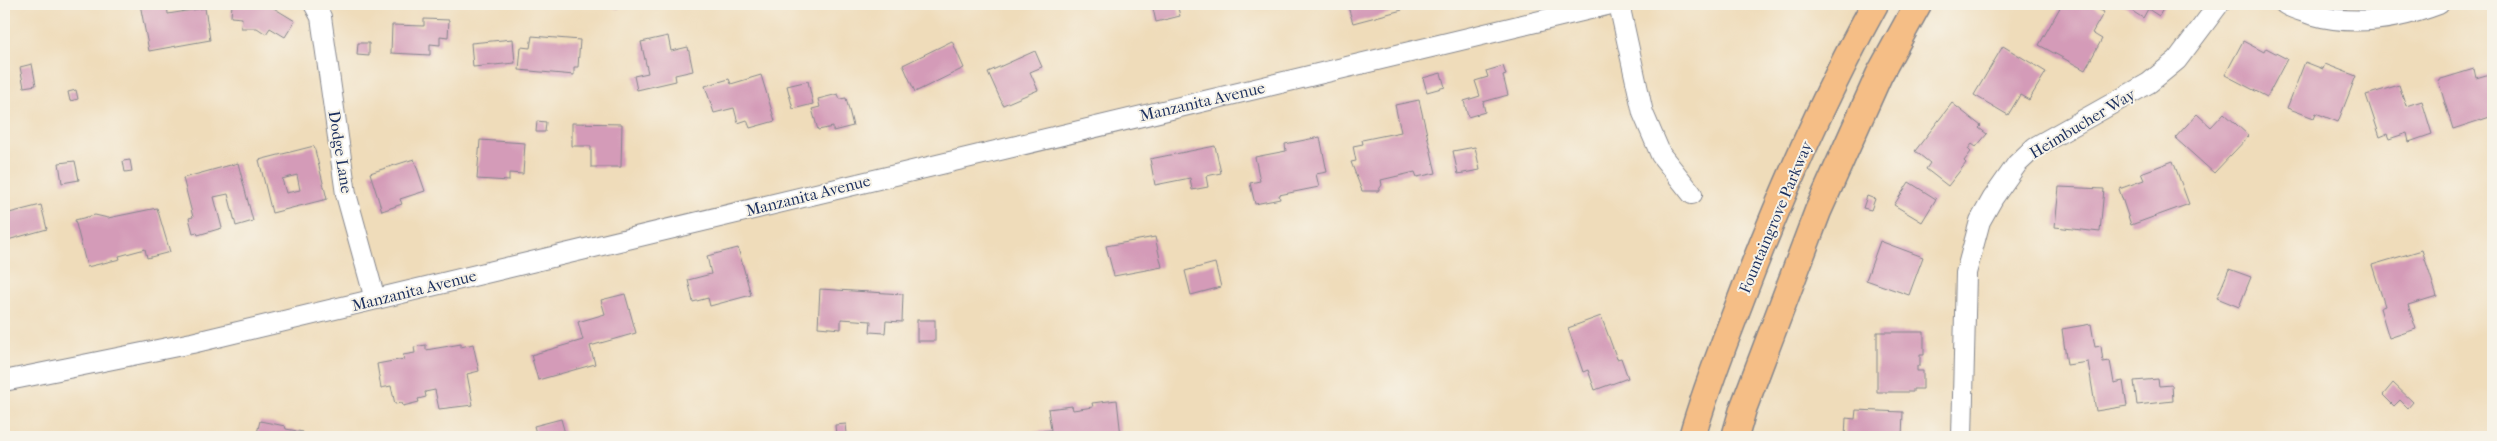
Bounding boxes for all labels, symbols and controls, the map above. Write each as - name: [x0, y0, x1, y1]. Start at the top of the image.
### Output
- street label: Manzanita Avenue: [1138, 78, 1267, 125]
- street label: Heimbucher Way: [2026, 84, 2139, 162]
- street label: Dodge Lane: [325, 110, 356, 195]
- street label: Fountaingrove Parkway: [1735, 138, 1816, 296]
- street label: Manzanita Avenue: [744, 171, 873, 220]
- street label: Manzanita Avenue: [350, 266, 479, 315]

